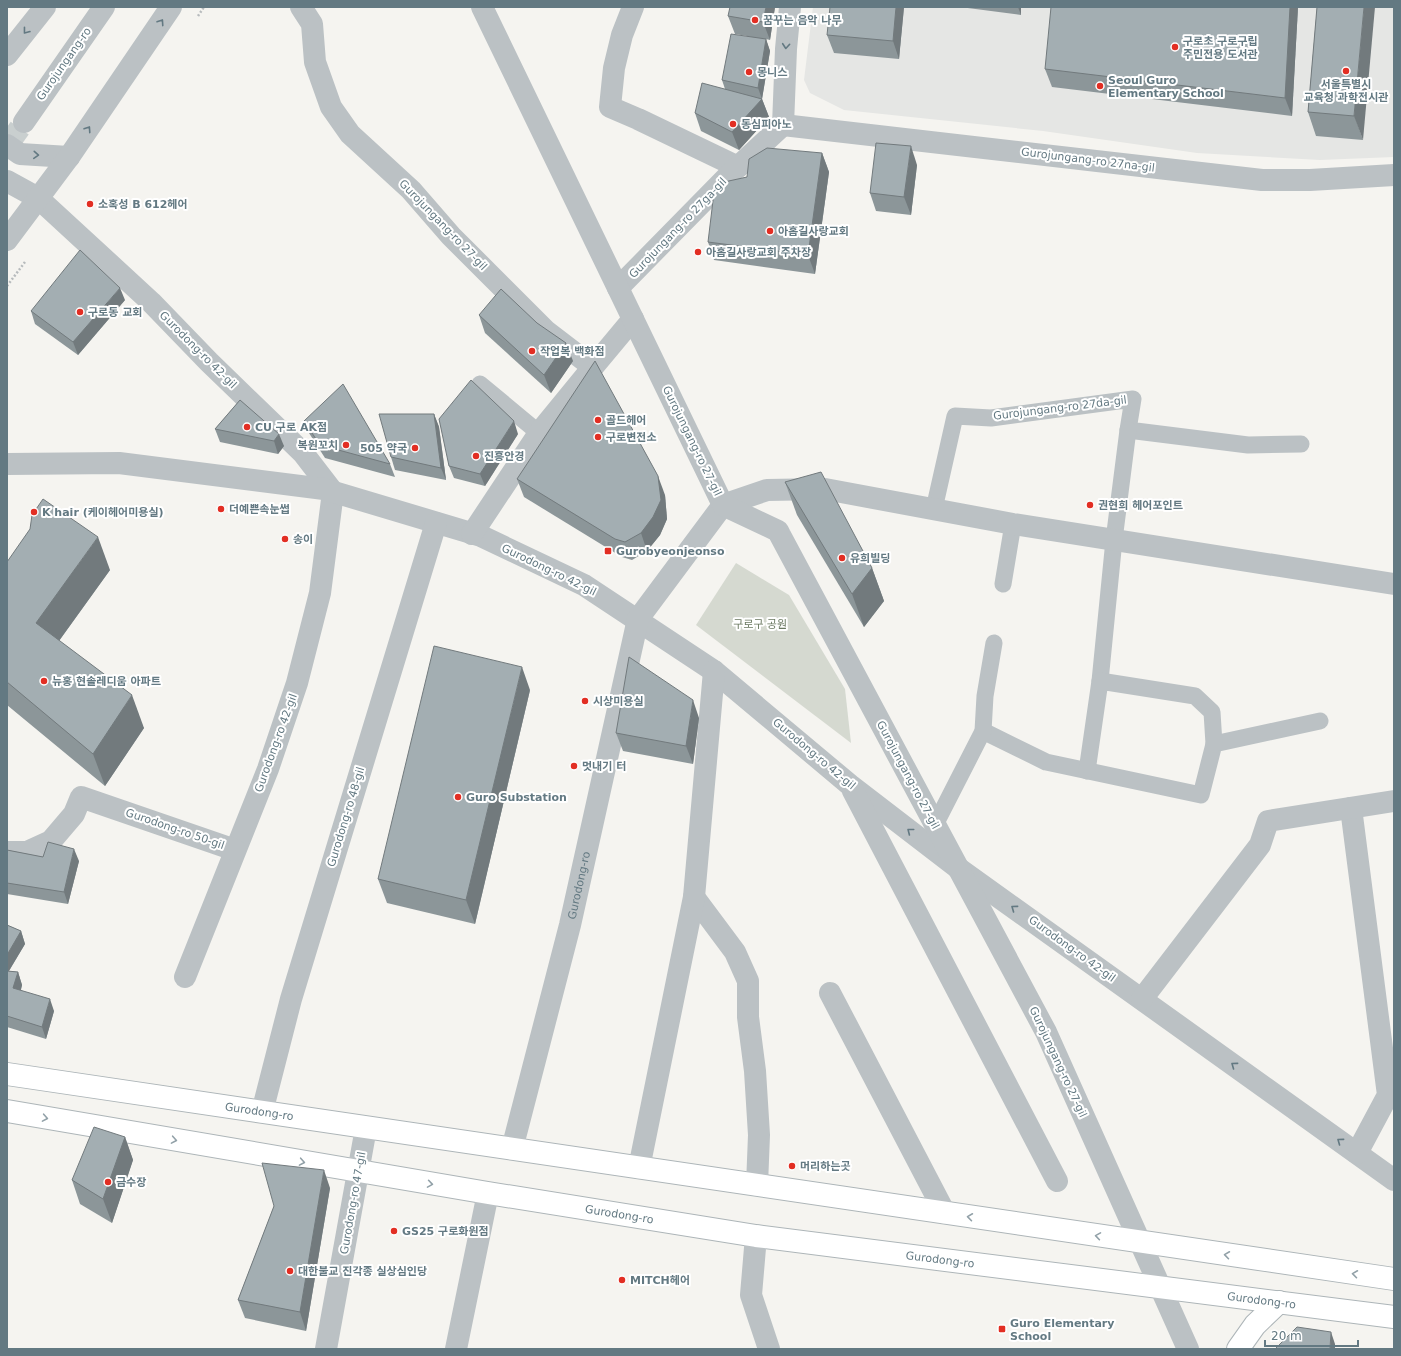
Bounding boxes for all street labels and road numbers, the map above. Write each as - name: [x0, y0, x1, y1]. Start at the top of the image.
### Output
- street label: Gurojungang-ro: [34, 25, 94, 103]
- street label: Gurojungang-ro 27na-gil: [1020, 145, 1156, 175]
- street label: Gurojungang-ro 27ga-gil: [627, 175, 729, 281]
- street label: Gurojungang-ro 27-gil: [396, 177, 490, 273]
- street label: Gurodong-ro 42-gil: [157, 309, 239, 391]
- street label: Gurojungang-ro 27-gil: [660, 384, 724, 498]
- street label: Gurojungang-ro 27da-gil: [992, 393, 1128, 423]
- street label: Gurodong-ro 42-gil: [500, 541, 598, 599]
- street label: Gurodong-ro 42-gil: [252, 692, 300, 794]
- street label: Gurodong-ro 42-gil: [770, 716, 858, 792]
- street label: Gurojungang-ro 27-gil: [874, 719, 942, 831]
- street label: Gurodong-ro 48-gil: [325, 766, 367, 868]
- street label: Gurodong-ro 50-gil: [124, 806, 226, 852]
- street label: Gurodong-ro: [565, 850, 593, 921]
- street label: Gurodong-ro 42-gil: [1026, 913, 1118, 985]
- street label: Gurojungang-ro 27-gil: [1027, 1005, 1089, 1119]
- street label: Gurodong-ro: [224, 1100, 295, 1123]
- street label: Gurodong-ro 47-gil: [338, 1151, 368, 1255]
- street label: Gurodong-ro: [584, 1202, 655, 1226]
- street label: Gurodong-ro: [905, 1249, 976, 1270]
- street label: Gurodong-ro: [1226, 1289, 1297, 1311]

